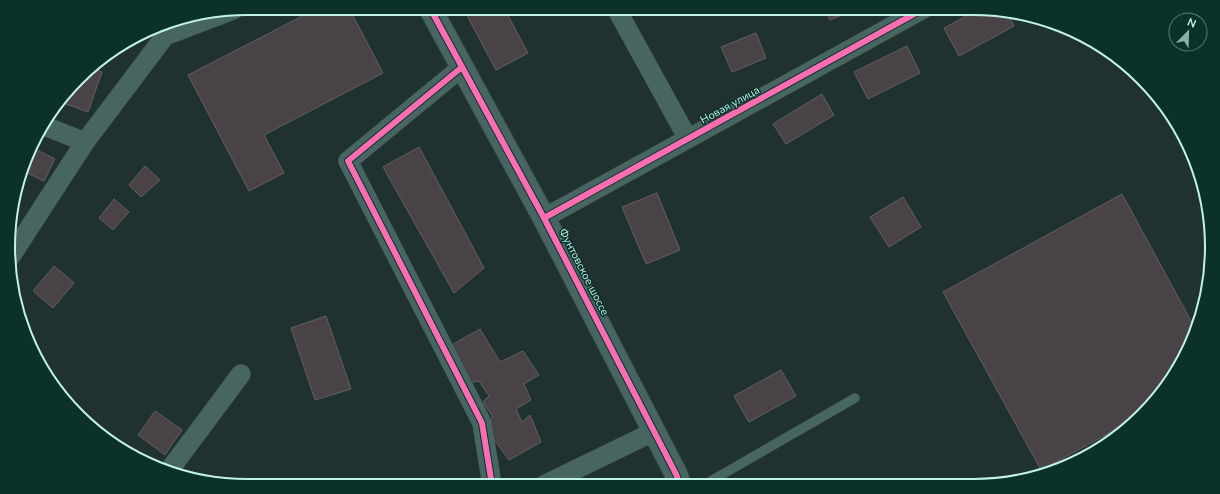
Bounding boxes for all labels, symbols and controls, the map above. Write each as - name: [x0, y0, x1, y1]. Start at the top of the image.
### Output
- north arrow: [1168, 12, 1208, 52]
- text: N: [1185, 15, 1198, 32]
- street label: Новая улица: [698, 82, 763, 128]
- street label: Фунтовское шоссе: [556, 226, 612, 318]

